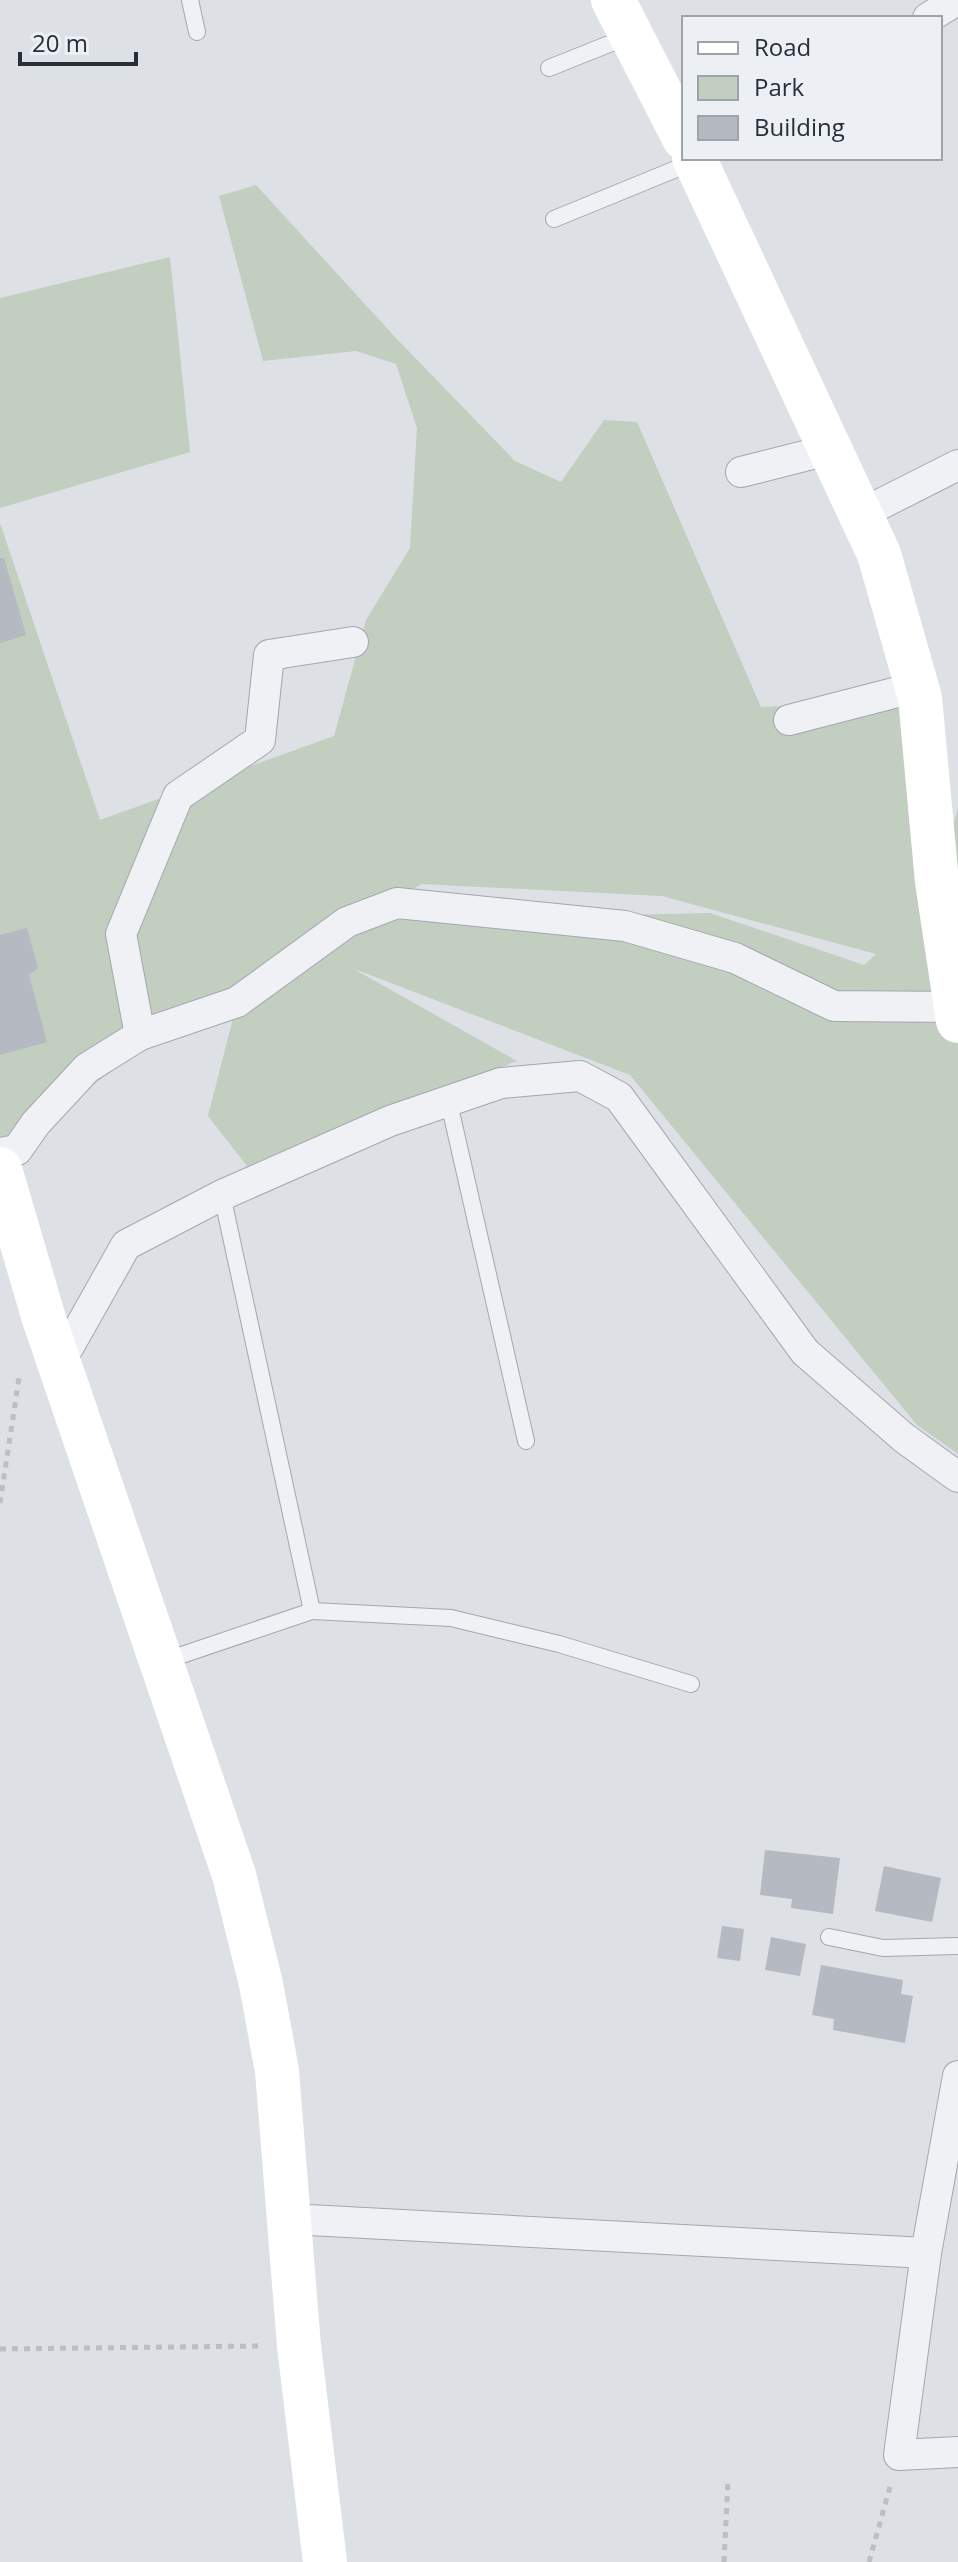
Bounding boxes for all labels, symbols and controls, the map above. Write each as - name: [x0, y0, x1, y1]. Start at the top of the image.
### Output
- scale bar: [20, 16, 136, 66]
- legend: [682, 16, 942, 160]
- text: 20 m: [32, 26, 88, 59]
- text: Road: [754, 30, 811, 63]
- text: Park: [754, 70, 805, 103]
- text: Building: [754, 110, 845, 143]

